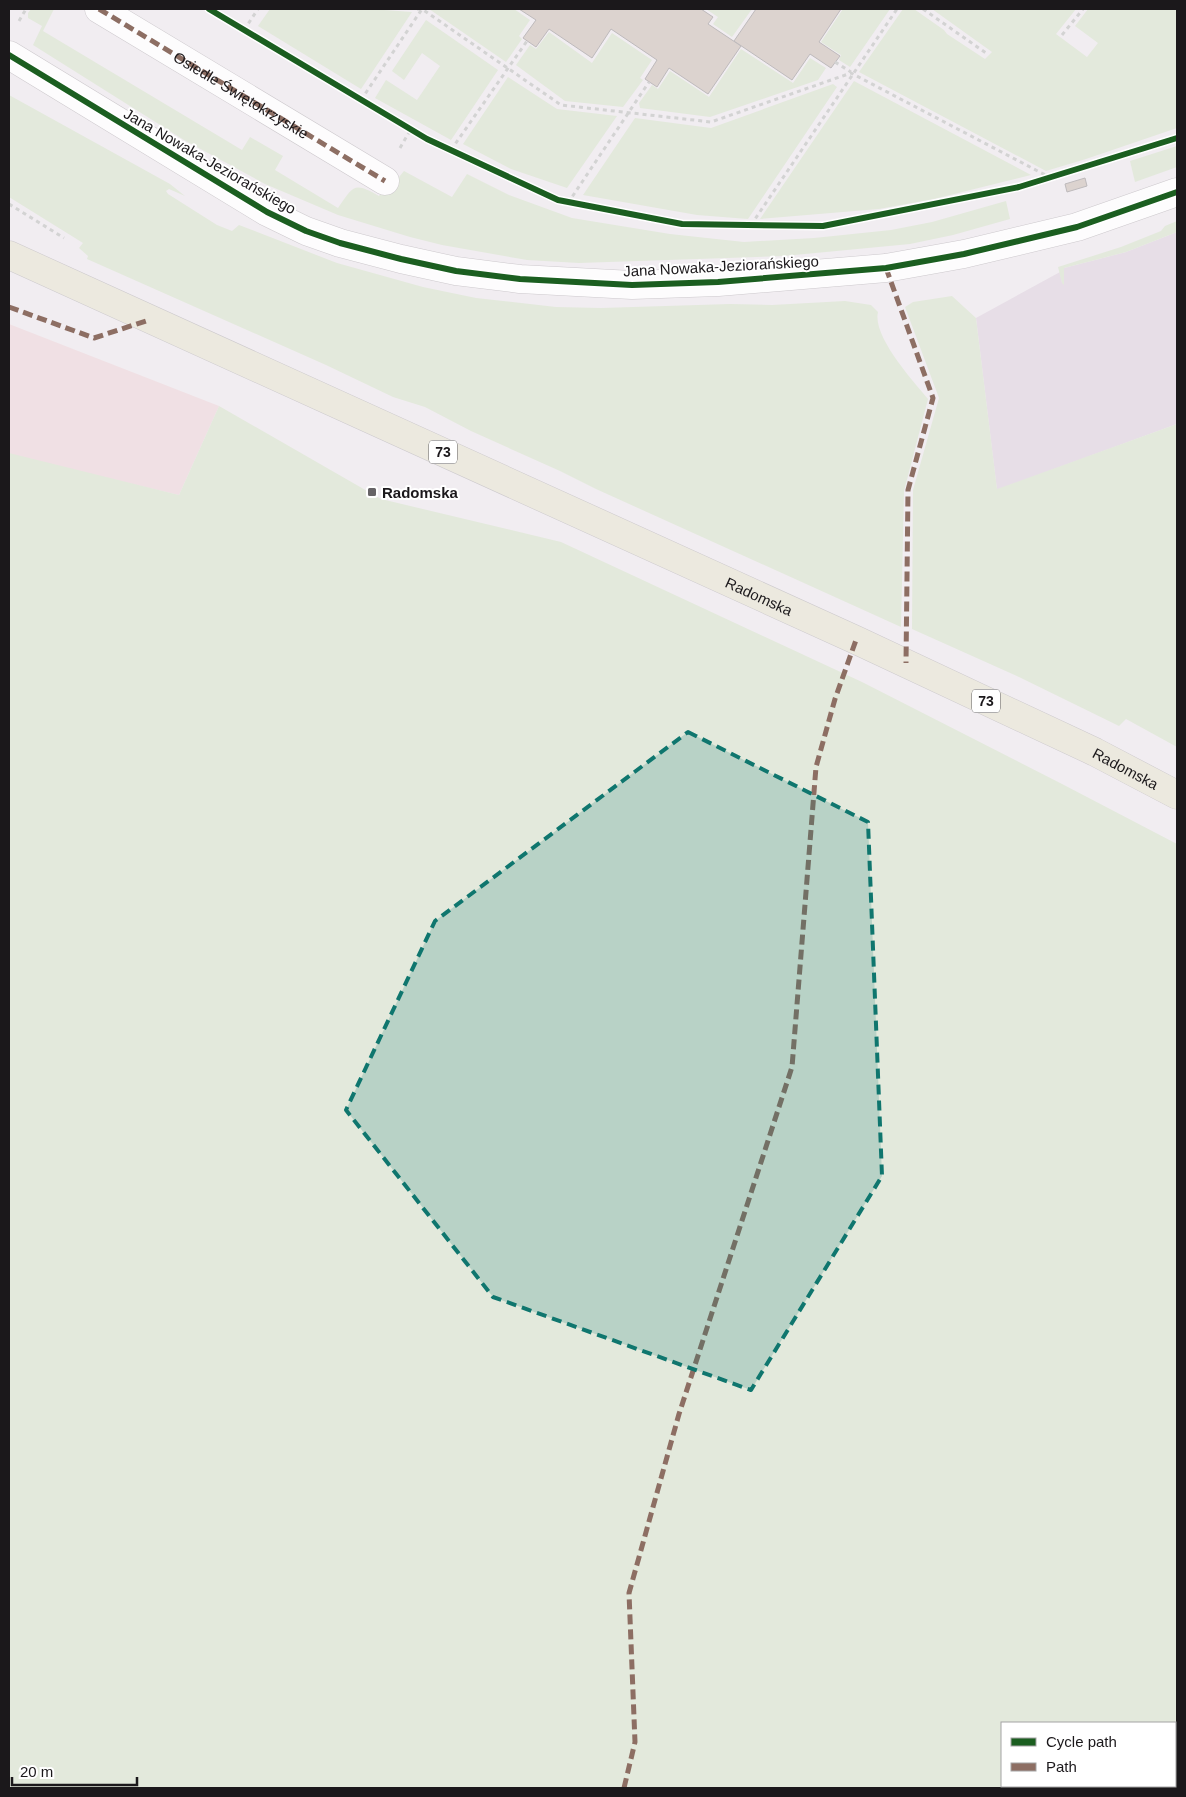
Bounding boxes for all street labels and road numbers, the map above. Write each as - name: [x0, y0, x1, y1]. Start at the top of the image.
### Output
- street label: Osiedle Świętokrzyskie: [171, 48, 312, 142]
- street label: Jana Nowaka-Jeziorańskiego: [121, 105, 299, 217]
- street label: Jana Nowaka-Jeziorańskiego: [623, 252, 819, 280]
- road number: 73: [429, 441, 457, 464]
- street label: Radomska: [723, 573, 796, 619]
- road number: 73: [972, 689, 1000, 712]
- street label: Radomska: [1090, 744, 1162, 793]

